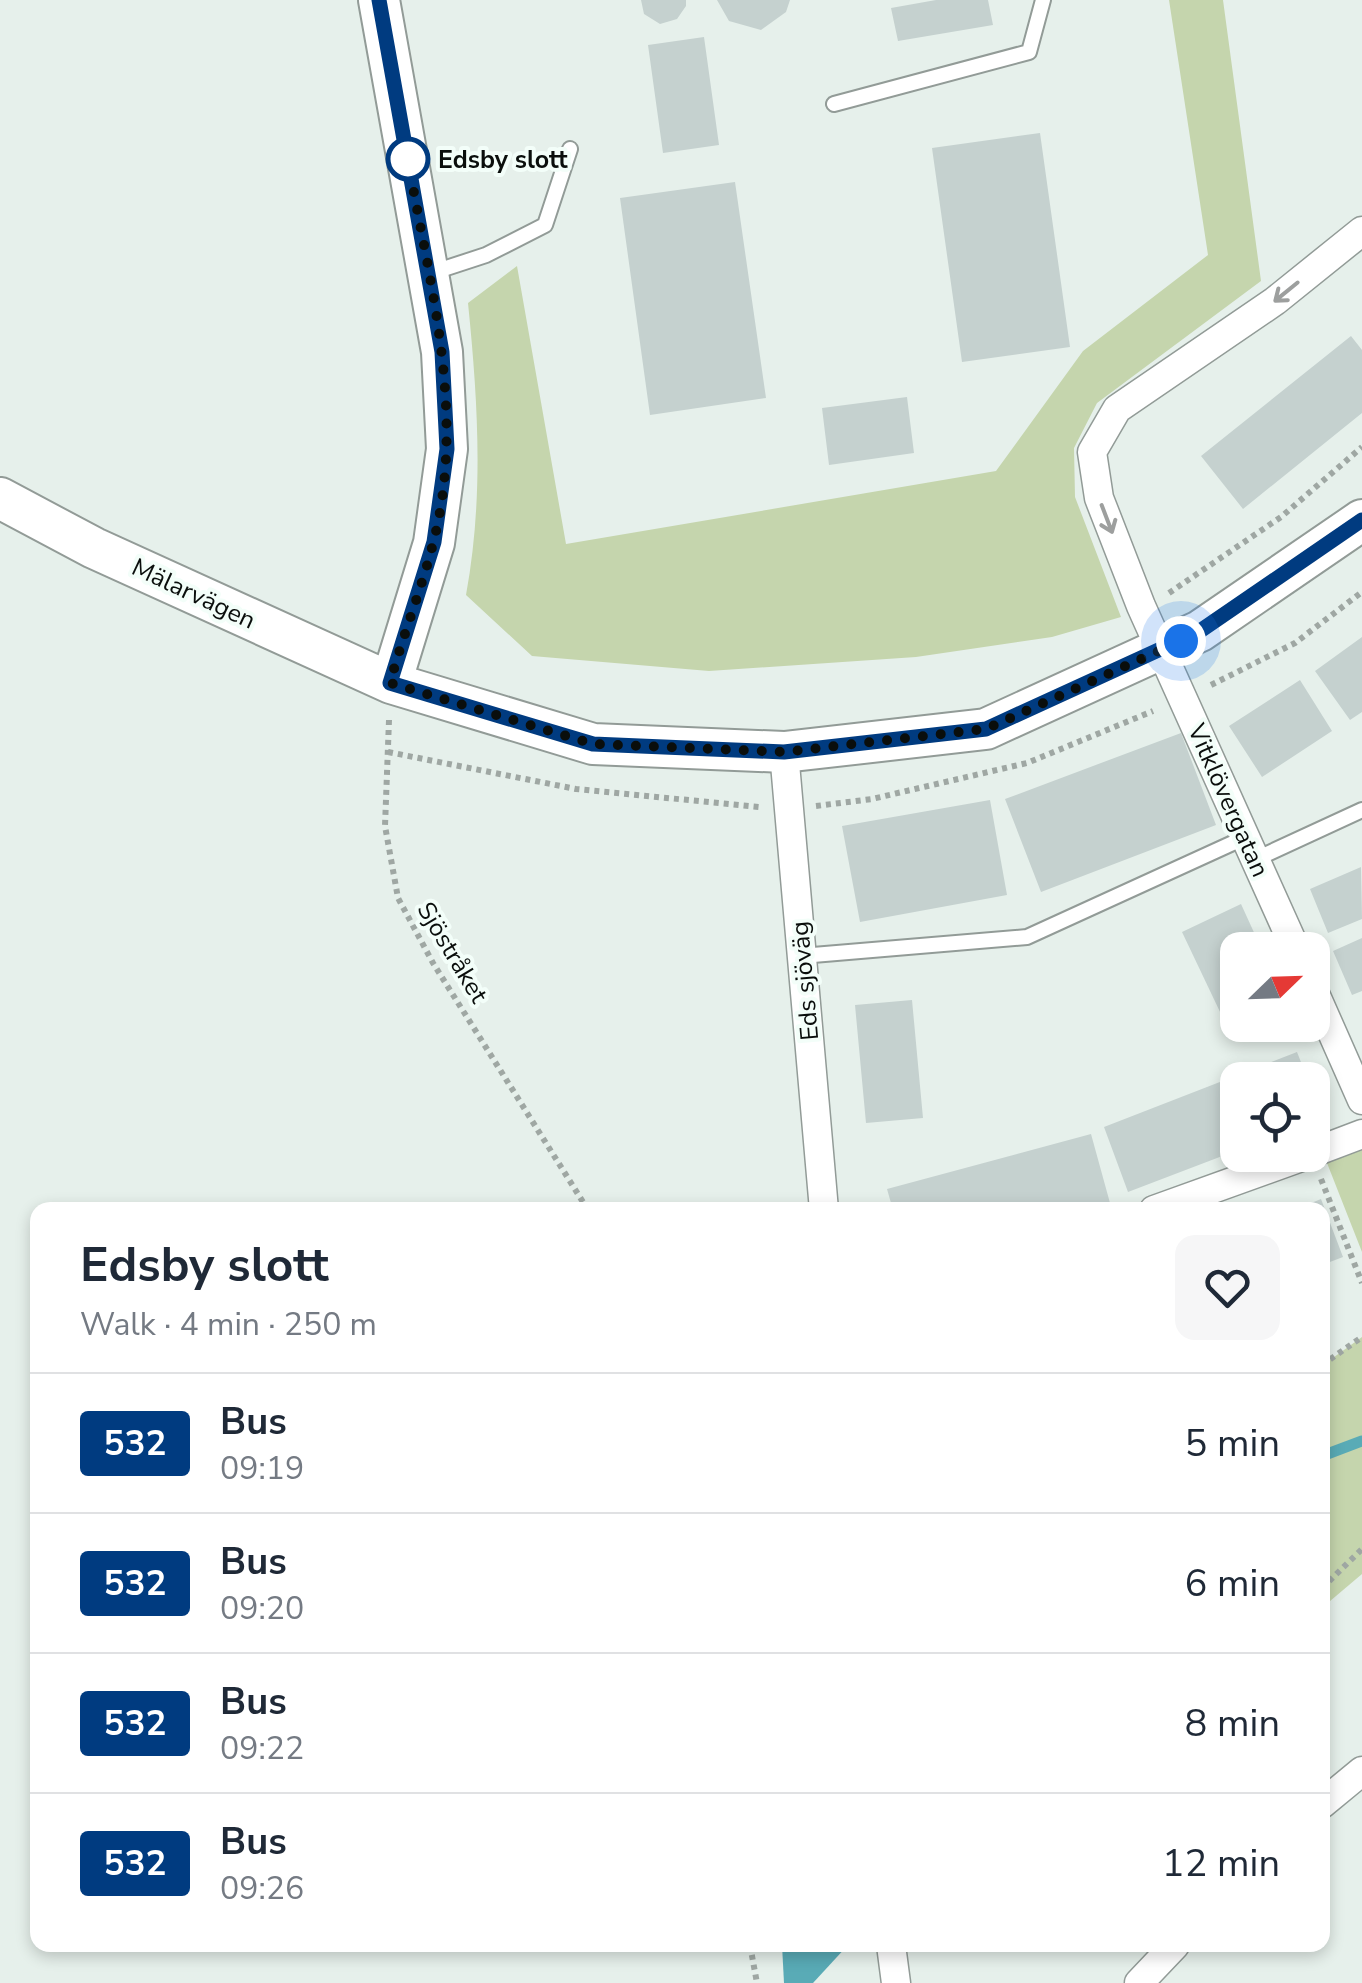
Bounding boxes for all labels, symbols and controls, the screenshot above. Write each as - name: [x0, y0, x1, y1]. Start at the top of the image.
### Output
- marker: Edsby slott: [387, 138, 429, 180]
- place label: Edsby slott: [438, 143, 568, 177]
- one-way arrow: [1273, 281, 1300, 302]
- one-way arrow: [1100, 504, 1118, 534]
- street label: Mälarvägen: [126, 550, 261, 637]
- your location: [1156, 616, 1206, 666]
- street label: Vitklövergatan: [1179, 718, 1277, 882]
- street label: Sjöstråket: [409, 896, 496, 1010]
- street label: Eds sjöväg: [783, 920, 827, 1042]
- north arrow: [1220, 932, 1330, 1042]
- map controls: [1220, 932, 1330, 1172]
- button: locate: [1220, 1062, 1330, 1172]
- text: Edsby slott: [80, 1232, 329, 1298]
- button: heart: [1175, 1235, 1280, 1340]
- text: Walk · 4 min · 250 m: [80, 1303, 377, 1346]
- text: Bus: [220, 1396, 287, 1447]
- text: 5 min: [1185, 1418, 1280, 1469]
- text: 532: [103, 1420, 167, 1467]
- text: 09:19: [220, 1447, 304, 1490]
- text: Bus: [220, 1536, 287, 1587]
- text: 6 min: [1185, 1558, 1280, 1609]
- text: 532: [103, 1560, 167, 1607]
- text: 09:20: [220, 1587, 304, 1630]
- text: Bus: [220, 1676, 287, 1727]
- text: 8 min: [1185, 1698, 1280, 1749]
- text: 532: [103, 1700, 167, 1747]
- text: 09:22: [220, 1727, 304, 1770]
- text: Bus: [220, 1816, 287, 1867]
- text: 12 min: [1162, 1838, 1280, 1889]
- text: 532: [103, 1840, 167, 1887]
- text: 09:26: [220, 1867, 304, 1910]

